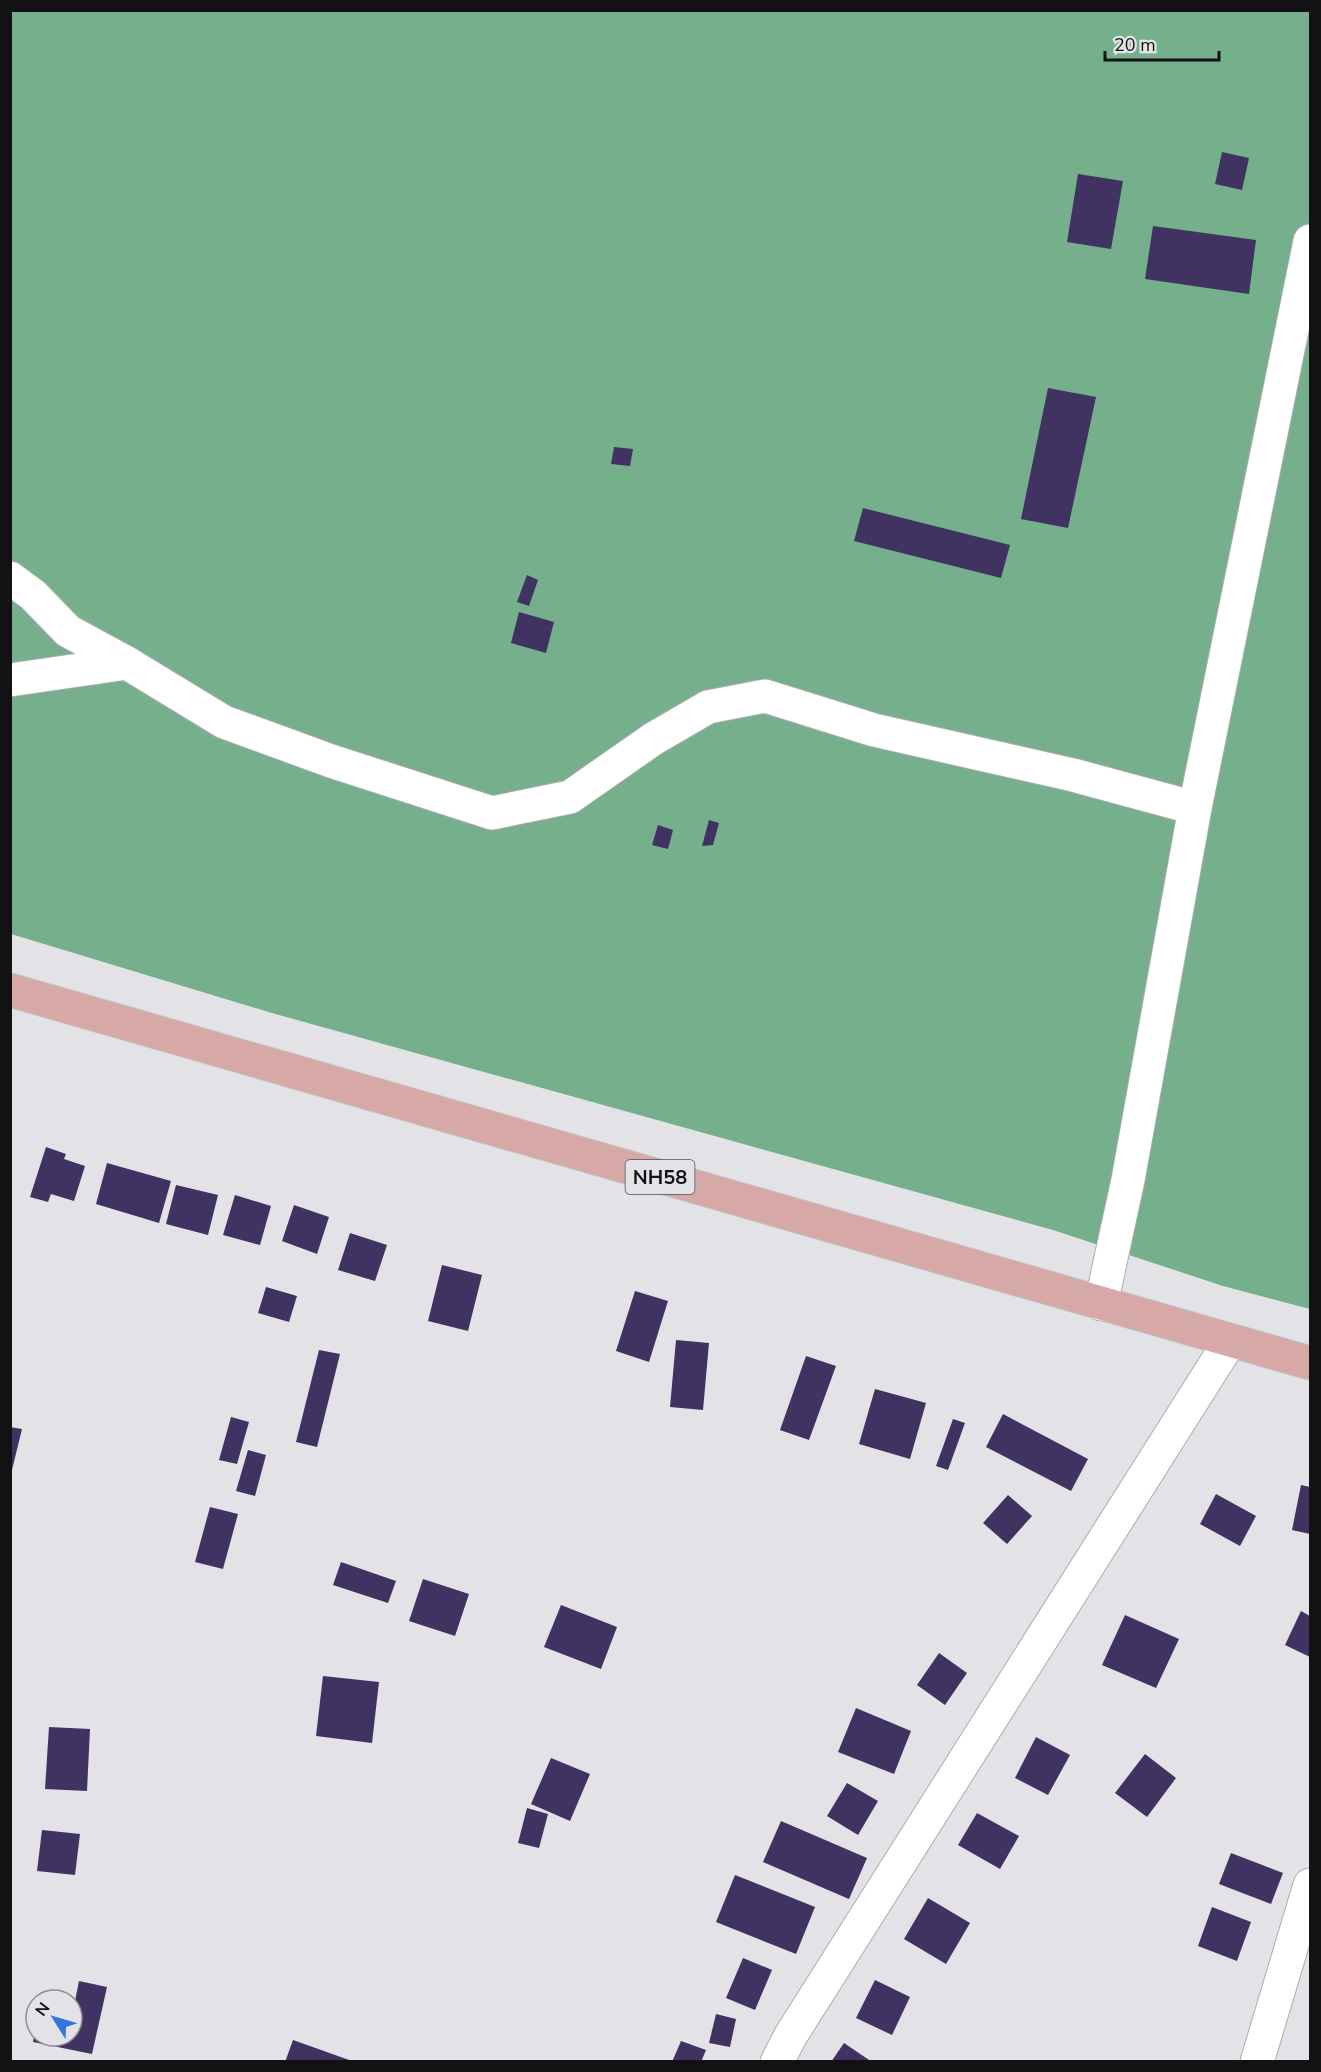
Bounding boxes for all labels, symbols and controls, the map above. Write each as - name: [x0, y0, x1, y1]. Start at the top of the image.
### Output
- scale bar: [1105, 24, 1219, 62]
- text: 20 m: [1114, 33, 1156, 57]
- road number: NH58: [626, 1160, 694, 1194]
- north arrow: [24, 1988, 84, 2048]
- text: N: [30, 1998, 55, 2021]

